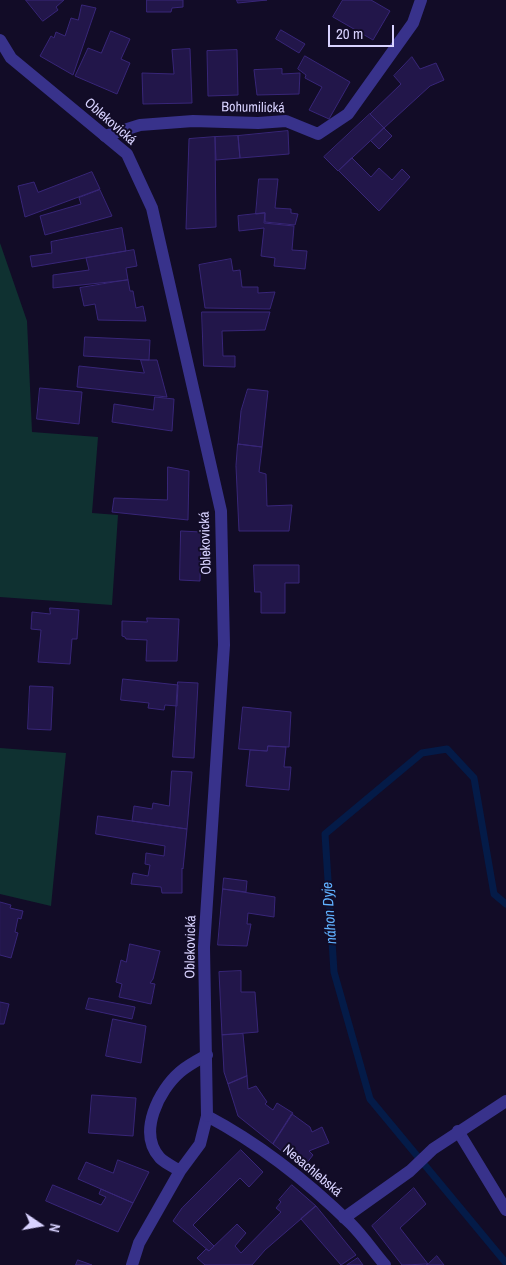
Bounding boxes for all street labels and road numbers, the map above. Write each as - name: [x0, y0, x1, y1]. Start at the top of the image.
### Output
- street label: Oblekovická: [81, 95, 139, 149]
- street label: Bohumilická: [221, 99, 285, 117]
- street label: Oblekovická: [197, 511, 215, 575]
- street label: Oblekovická: [182, 915, 200, 979]
- street label: Nesachlebská: [279, 1141, 345, 1201]

